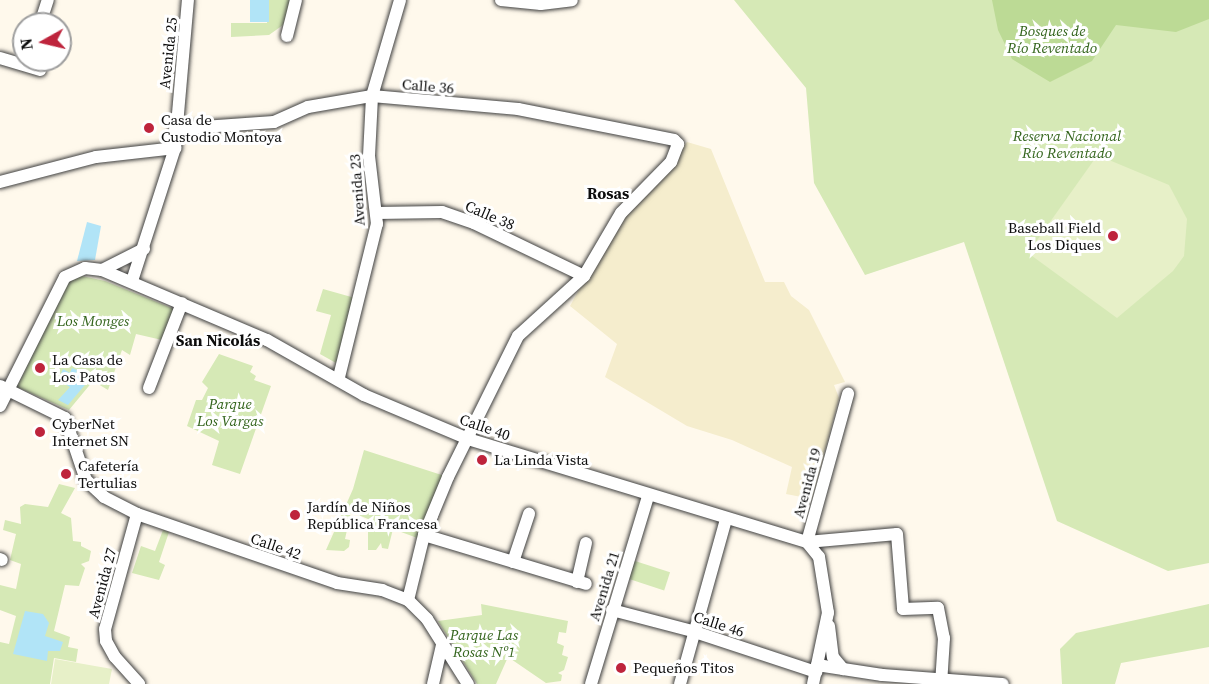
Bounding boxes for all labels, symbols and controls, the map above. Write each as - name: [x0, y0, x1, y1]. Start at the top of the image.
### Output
- north arrow: [12, 12, 72, 72]
- street label: Avenida 25: [155, 16, 181, 90]
- park label: Bosques de Río Reventado: [1007, 21, 1097, 56]
- text: N: [14, 37, 38, 52]
- street label: Calle 36: [401, 75, 455, 97]
- place label: Casa de Custodio Montoya: [161, 110, 282, 145]
- marker: Casa de Custodio Montoya: [142, 121, 156, 135]
- park label: Reserva Nacional Río Reventado: [1013, 126, 1121, 161]
- street label: Avenida 23: [346, 153, 368, 227]
- district label: Rosas: [587, 183, 629, 203]
- street label: Calle 38: [462, 197, 518, 233]
- place label: Baseball Field Los Diques: [1008, 218, 1101, 253]
- marker: Baseball Field Los Diques: [1106, 229, 1120, 243]
- park label: Los Monges: [57, 312, 129, 330]
- district label: San Nicolás: [176, 330, 260, 350]
- place label: La Casa de Los Patos: [52, 350, 123, 385]
- marker: La Casa de Los Patos: [33, 361, 47, 375]
- park label: Parque Los Vargas: [197, 394, 263, 429]
- street label: Calle 40: [457, 410, 513, 444]
- place label: CyberNet Internet SN: [52, 414, 129, 449]
- marker: CyberNet Internet SN: [33, 425, 47, 439]
- street label: Avenida 19: [789, 446, 825, 520]
- place label: La Linda Vista: [494, 451, 589, 469]
- marker: La Linda Vista: [475, 453, 489, 467]
- place label: Cafetería Tertulias: [78, 456, 139, 491]
- marker: Cafetería Tertulias: [59, 467, 73, 481]
- place label: Jardín de Niños República Francesa: [307, 497, 438, 532]
- marker: Jardín de Niños República Francesa: [288, 508, 302, 522]
- street label: Calle 42: [248, 529, 304, 563]
- street label: Avenida 27: [84, 546, 120, 620]
- street label: Avenida 21: [585, 549, 623, 623]
- street label: Calle 46: [691, 607, 747, 641]
- park label: Parque Las Rosas Nº1: [450, 625, 518, 660]
- place label: Pequeños Titos: [633, 659, 734, 677]
- marker: Pequeños Titos: [614, 661, 628, 675]

